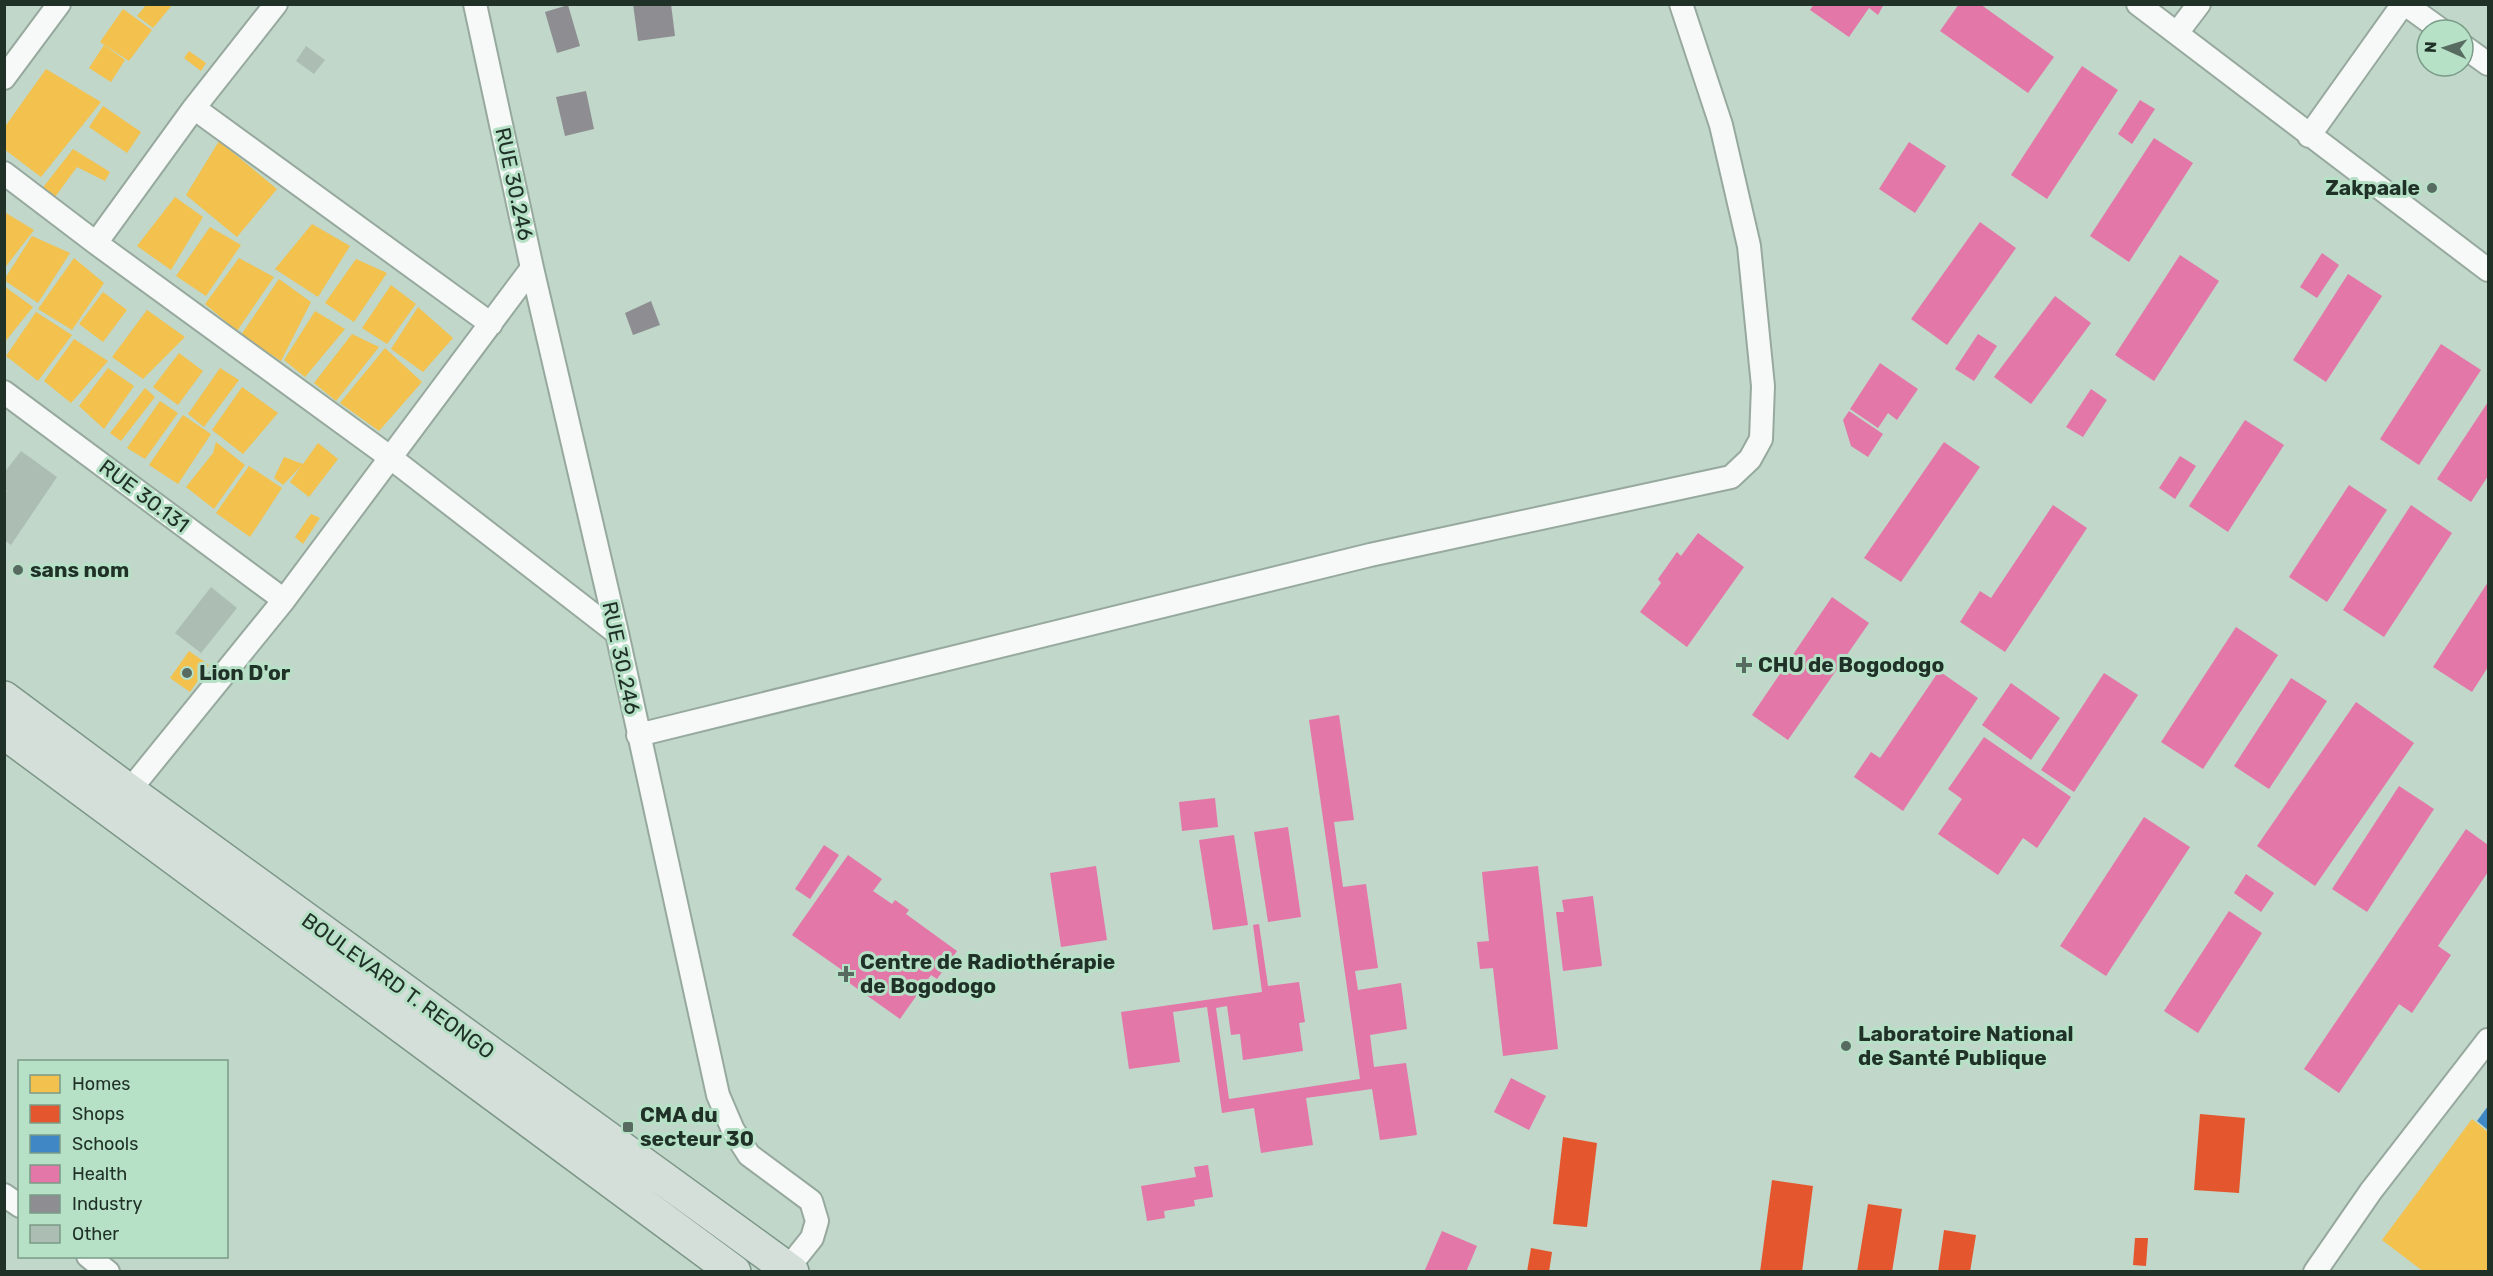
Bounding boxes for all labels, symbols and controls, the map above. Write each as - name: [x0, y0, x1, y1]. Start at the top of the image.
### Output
- north arrow: [2415, 18, 2475, 78]
- text: N: [2421, 41, 2440, 53]
- street label: RUE 30.246: [490, 125, 539, 243]
- place label: Zakpaale: [2325, 175, 2420, 200]
- marker: Zakpaale: [2425, 181, 2439, 195]
- street label: RUE 30.131: [94, 454, 194, 538]
- place label: sans nom: [30, 557, 129, 582]
- marker: sans nom: [11, 563, 25, 577]
- street label: RUE 30.246: [597, 599, 646, 717]
- place label: CHU de Bogodogo: [1758, 652, 1944, 677]
- marker: CHU de Bogodogo: [1735, 656, 1753, 674]
- place label: Lion D'or: [199, 660, 291, 685]
- marker: Lion D'or: [180, 666, 194, 680]
- street label: BOULEVARD T. REONGO: [297, 907, 499, 1064]
- place label: Centre de Radiothérapie de Bogodogo: [860, 949, 1115, 998]
- marker: Centre de Radiothérapie de Bogodogo: [837, 965, 855, 983]
- place label: Laboratoire National de Santé Publique: [1858, 1021, 2074, 1070]
- marker: Laboratoire National de Santé Publique: [1839, 1039, 1853, 1053]
- legend: [18, 1060, 228, 1258]
- text: Homes: [72, 1073, 130, 1095]
- place label: CMA du secteur 30: [640, 1102, 754, 1151]
- text: Shops: [72, 1103, 124, 1125]
- marker: CMA du secteur 30: [621, 1120, 635, 1134]
- text: Schools: [72, 1133, 138, 1155]
- text: Health: [72, 1163, 127, 1185]
- text: Industry: [72, 1193, 142, 1215]
- text: Other: [72, 1223, 119, 1245]

